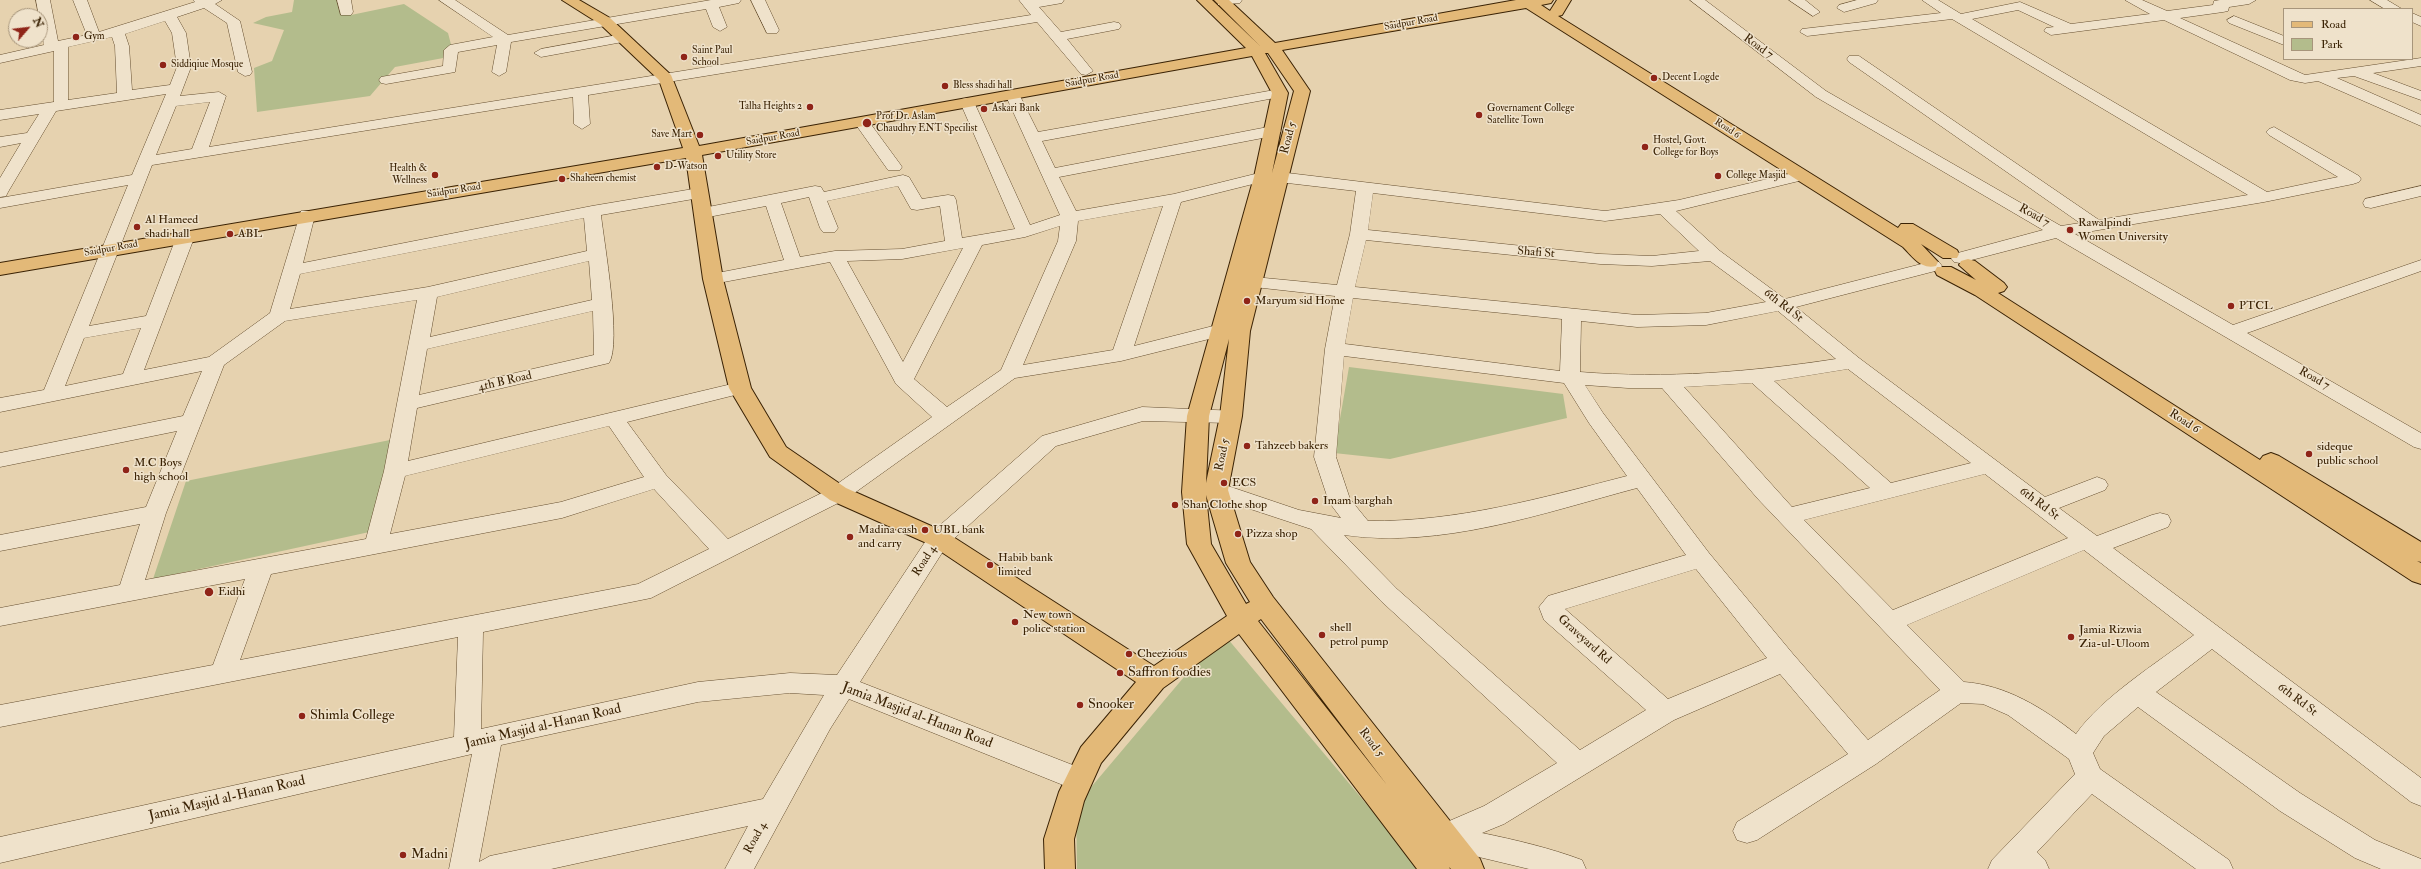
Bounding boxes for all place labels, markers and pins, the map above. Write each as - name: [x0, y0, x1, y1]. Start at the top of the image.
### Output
- place label: Gym: [84, 31, 105, 43]
- marker: Gym: [71, 32, 81, 42]
- place label: Saint Paul School: [692, 45, 732, 68]
- marker: Saint Paul School: [679, 52, 689, 62]
- place label: Siddiqiue Mosque: [171, 59, 243, 71]
- marker: Siddiqiue Mosque: [158, 60, 168, 70]
- place label: Decent Logde: [1662, 72, 1719, 84]
- marker: Decent Logde: [1649, 73, 1659, 83]
- place label: Bless shadi hall: [953, 80, 1012, 92]
- marker: Bless shadi hall: [940, 81, 950, 91]
- place label: Talha Heights 2: [739, 101, 802, 113]
- marker: Talha Heights 2: [805, 102, 815, 112]
- place label: Askari Bank: [992, 103, 1040, 115]
- place label: Governament College Satellite Town: [1487, 103, 1574, 126]
- marker: Askari Bank: [979, 104, 989, 114]
- marker: Governament College Satellite Town: [1474, 110, 1484, 120]
- place label: Prof Dr. Aslam Chaudhry ENT Specilist: [876, 111, 977, 134]
- marker: Prof Dr. Aslam Chaudhry ENT Specilist: [861, 117, 873, 129]
- place label: Save Mart: [651, 129, 692, 141]
- marker: Save Mart: [695, 130, 705, 140]
- place label: Hostel, Govt. College for Boys: [1653, 135, 1719, 158]
- marker: Hostel, Govt. College for Boys: [1640, 142, 1650, 152]
- place label: Utility Store: [726, 150, 776, 162]
- marker: Utility Store: [713, 151, 723, 161]
- place label: D-Watson: [665, 161, 707, 173]
- marker: D-Watson: [652, 162, 662, 172]
- place label: Health & Wellness: [389, 163, 427, 186]
- marker: Health & Wellness: [430, 170, 440, 180]
- place label: College Masjid: [1726, 170, 1786, 182]
- marker: College Masjid: [1713, 171, 1723, 181]
- place label: Shaheen chemist: [570, 173, 636, 185]
- marker: Shaheen chemist: [557, 174, 567, 184]
- place label: Al Hameed shadi hall: [145, 213, 198, 241]
- place label: Rawalpindi Women University: [2078, 216, 2168, 244]
- marker: Al Hameed shadi hall: [132, 222, 142, 232]
- marker: Rawalpindi Women University: [2065, 225, 2075, 235]
- place label: ABL: [238, 227, 262, 241]
- marker: ABL: [225, 229, 235, 239]
- place label: Maryum sid Home: [1255, 294, 1345, 308]
- marker: Maryum sid Home: [1242, 296, 1252, 306]
- place label: PTCL: [2239, 299, 2273, 313]
- marker: PTCL: [2226, 301, 2236, 311]
- place label: Tahzeeb bakers: [1255, 439, 1328, 453]
- place label: sideque public school: [2317, 440, 2378, 468]
- marker: Tahzeeb bakers: [1242, 441, 1252, 451]
- marker: sideque public school: [2304, 449, 2314, 459]
- place label: M.C Boys high school: [134, 456, 188, 484]
- marker: M.C Boys high school: [121, 465, 131, 475]
- place label: ECS: [1232, 476, 1256, 490]
- marker: ECS: [1219, 478, 1229, 488]
- place label: Imam barghah: [1323, 494, 1393, 508]
- marker: Imam barghah: [1310, 496, 1320, 506]
- place label: Shan Clothe shop: [1183, 498, 1267, 512]
- marker: Shan Clothe shop: [1170, 500, 1180, 510]
- place label: Madina cash and carry: [858, 523, 917, 551]
- place label: UBL bank: [933, 523, 985, 537]
- marker: UBL bank: [920, 525, 930, 535]
- place label: Pizza shop: [1246, 527, 1297, 541]
- marker: Pizza shop: [1233, 529, 1243, 539]
- marker: Madina cash and carry: [845, 532, 855, 542]
- place label: Habib bank limited: [998, 551, 1053, 579]
- marker: Habib bank limited: [985, 560, 995, 570]
- place label: Eidhi: [218, 585, 245, 599]
- marker: Eidhi: [203, 586, 215, 598]
- place label: New town police station: [1023, 608, 1085, 636]
- marker: New town police station: [1010, 617, 1020, 627]
- place label: shell petrol pump: [1330, 621, 1388, 649]
- place label: Jamia Rizwia Zia-ul-Uloom: [2079, 623, 2150, 651]
- marker: shell petrol pump: [1317, 630, 1327, 640]
- marker: Jamia Rizwia Zia-ul-Uloom: [2066, 632, 2076, 642]
- place label: Cheezious: [1137, 647, 1187, 661]
- marker: Cheezious: [1124, 649, 1134, 659]
- place label: Saffron foodies: [1128, 665, 1211, 681]
- marker: Saffron foodies: [1115, 668, 1125, 678]
- place label: Snooker: [1088, 697, 1134, 713]
- marker: Snooker: [1075, 700, 1085, 710]
- place label: Shimla College: [310, 708, 395, 724]
- marker: Shimla College: [297, 711, 307, 721]
- place label: Madni: [411, 847, 448, 863]
- marker: Madni: [398, 850, 408, 860]

